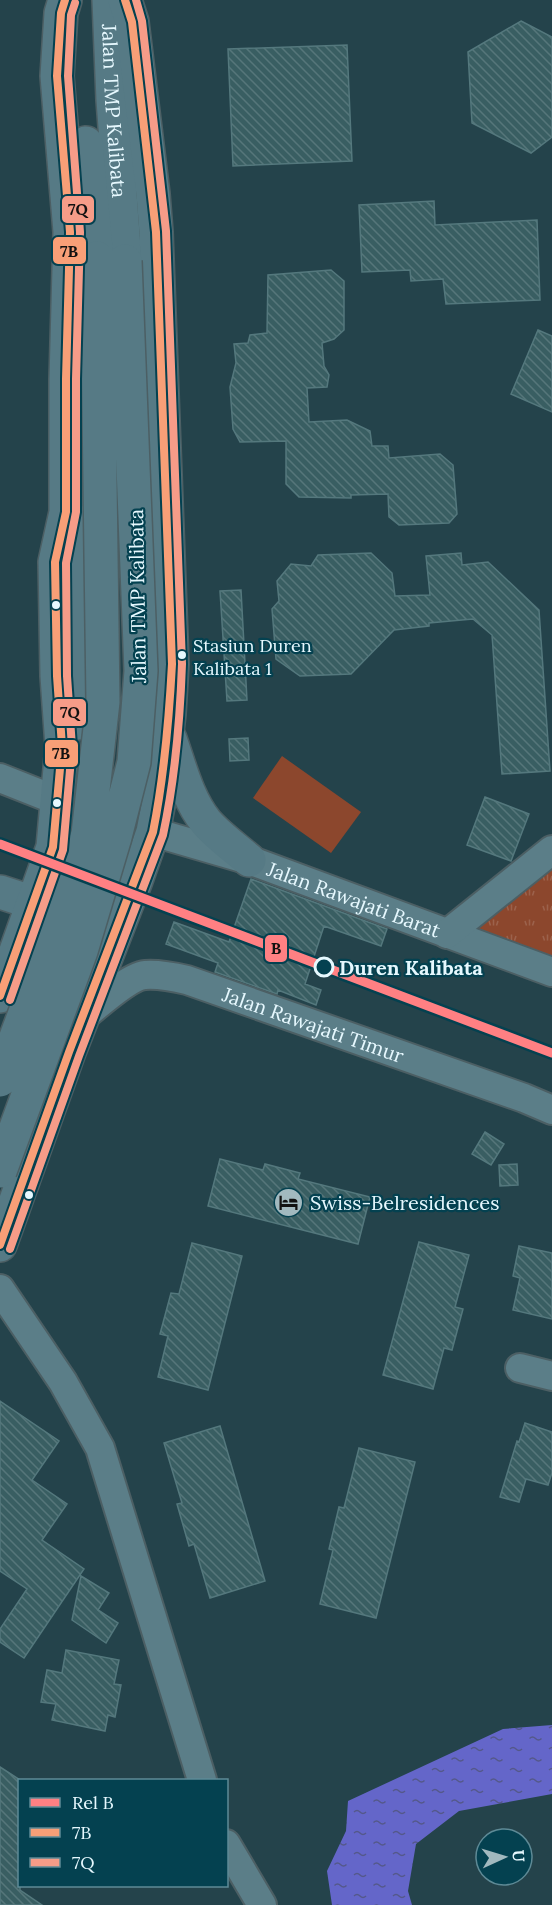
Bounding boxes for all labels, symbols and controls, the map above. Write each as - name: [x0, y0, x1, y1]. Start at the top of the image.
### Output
- street label: Jalan TMP Kalibata: [97, 22, 133, 199]
- line badge: 7Q: [61, 195, 95, 224]
- text: 7Q: [68, 199, 89, 219]
- line badge: 7B: [52, 236, 87, 265]
- text: 7B: [60, 241, 78, 261]
- street label: Jalan TMP Kalibata: [123, 509, 151, 684]
- unlabelled marker: [50, 599, 62, 611]
- place label: Stasiun Duren Kalibata 1: [193, 634, 312, 680]
- marker: Stasiun Duren Kalibata 1: [176, 649, 188, 661]
- line badge: 7Q: [52, 698, 87, 727]
- text: 7Q: [60, 702, 81, 722]
- line badge: 7B: [44, 739, 79, 768]
- text: 7B: [52, 743, 70, 763]
- unlabelled marker: [51, 797, 63, 809]
- street label: Jalan Rawajati Barat: [263, 855, 444, 942]
- line badge: B: [264, 934, 288, 963]
- text: B: [271, 938, 282, 958]
- place label: Duren Kalibata: [339, 955, 483, 980]
- marker: Duren Kalibata: [314, 957, 334, 977]
- street label: Jalan Rawajati Timur: [219, 981, 408, 1068]
- hotel icon: Swiss-Belresidences: [273, 1186, 305, 1218]
- unlabelled marker: [23, 1189, 35, 1201]
- place label: Swiss-Belresidences: [310, 1190, 499, 1215]
- legend: [18, 1779, 228, 1887]
- text: Rel B: [72, 1791, 114, 1814]
- text: 7B: [72, 1821, 92, 1844]
- north arrow: [474, 1827, 534, 1887]
- text: U: [509, 1849, 529, 1863]
- text: 7Q: [72, 1851, 95, 1874]

